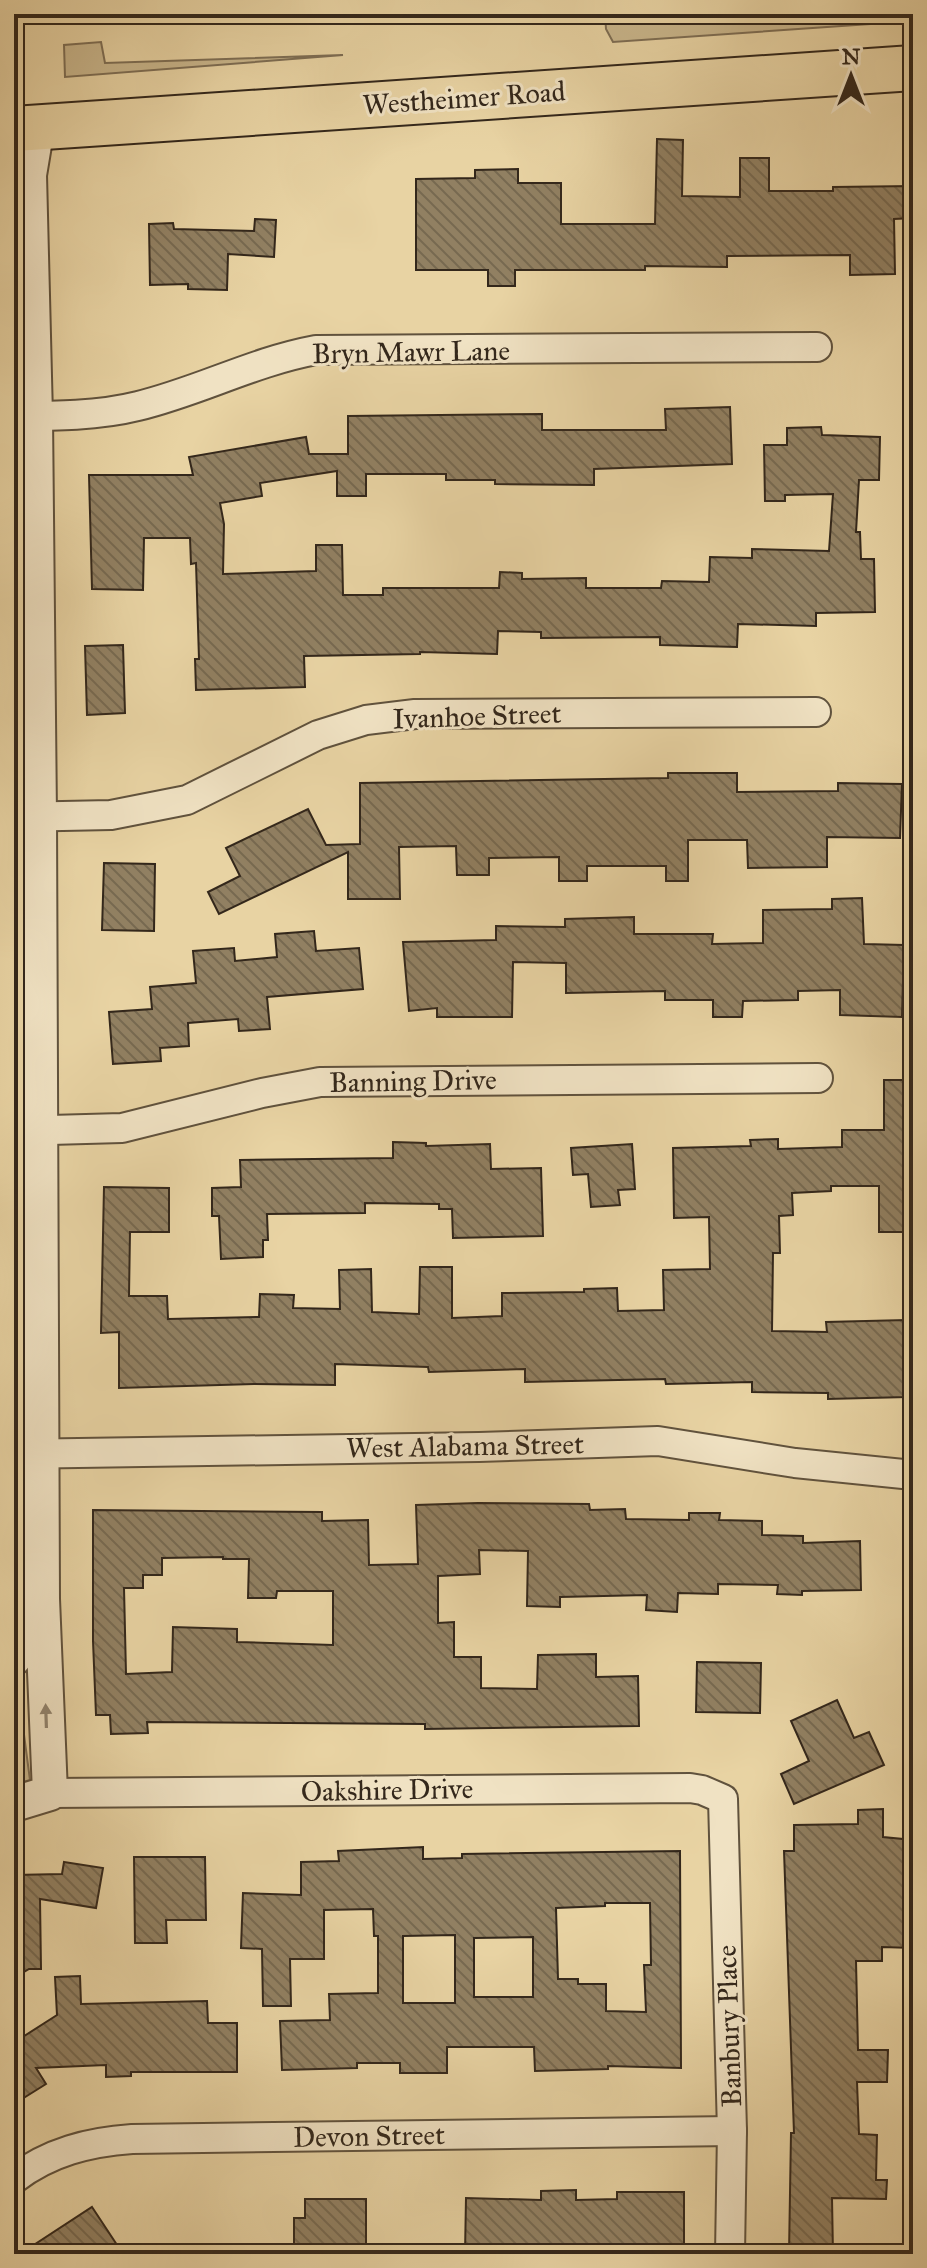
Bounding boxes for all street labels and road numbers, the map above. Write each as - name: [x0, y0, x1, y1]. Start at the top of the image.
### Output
- street label: Westheimer Road: [361, 73, 567, 123]
- street label: Bryn Mawr Lane: [312, 333, 510, 371]
- street label: Ivanhoe Street: [392, 696, 562, 736]
- street label: Banning Drive: [329, 1062, 497, 1100]
- street label: West Alabama Street: [346, 1426, 584, 1466]
- street label: Oakshire Drive: [301, 1771, 473, 1809]
- street label: Banbury Place: [709, 1944, 749, 2108]
- street label: Devon Street: [293, 2117, 445, 2155]

